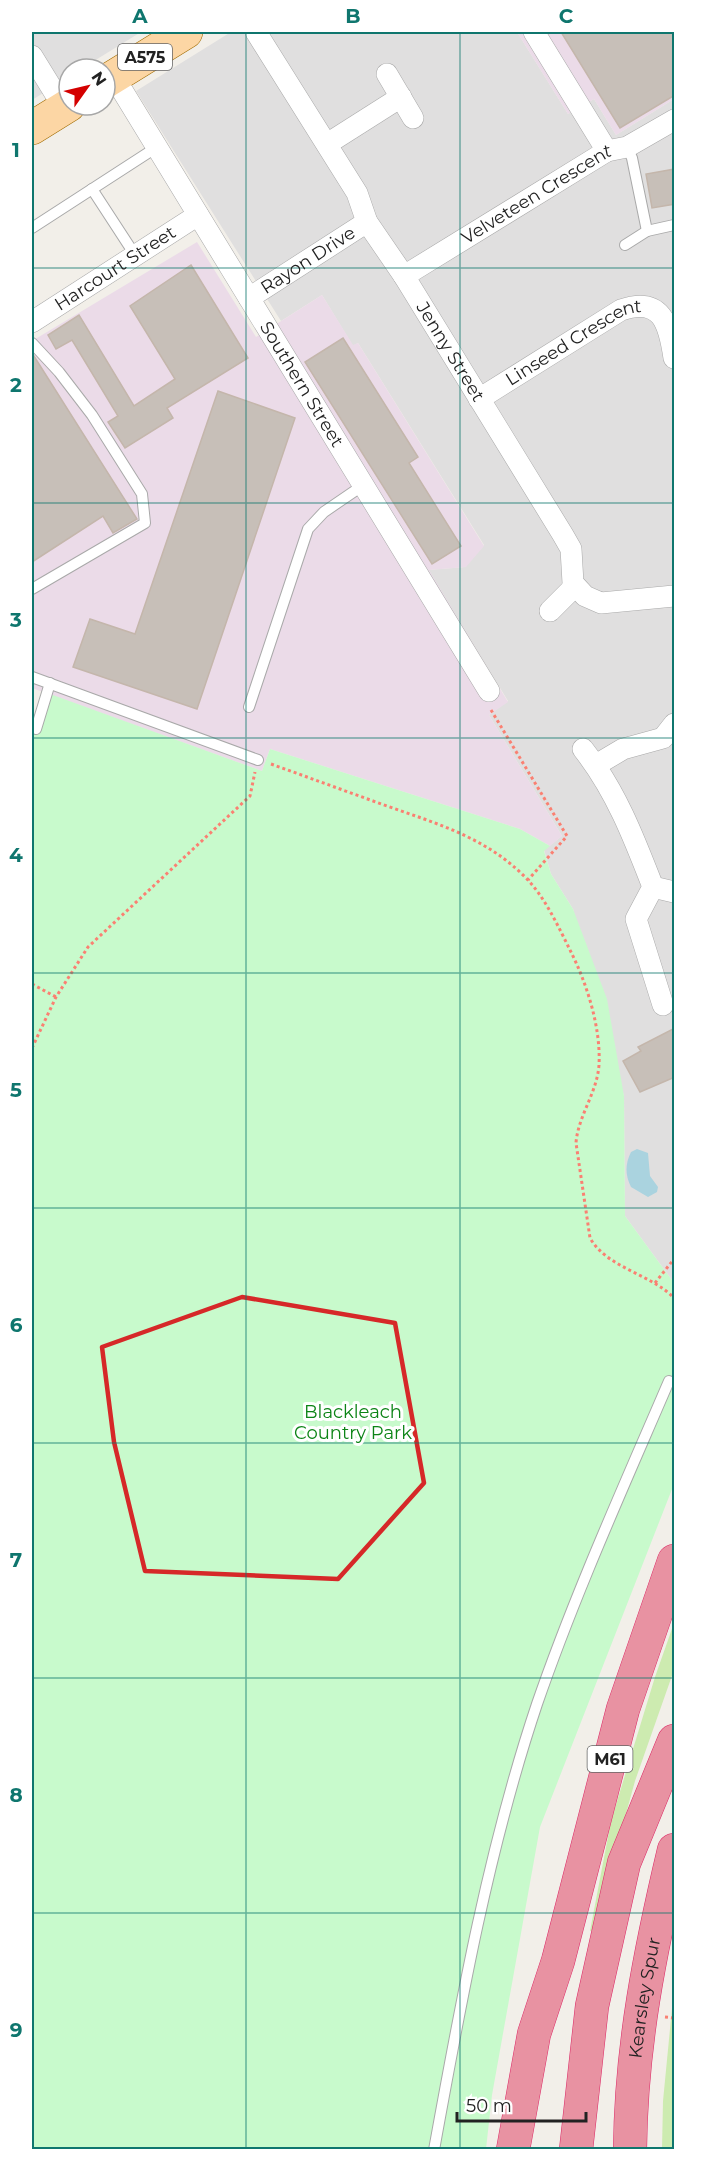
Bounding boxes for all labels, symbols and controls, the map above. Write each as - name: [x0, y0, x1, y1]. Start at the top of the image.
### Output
- text: A: [131, 4, 148, 28]
- text: B: [345, 4, 361, 28]
- text: C: [559, 4, 574, 28]
- road number: A575: [118, 44, 172, 70]
- north arrow: [57, 57, 117, 117]
- text: N: [88, 68, 111, 90]
- text: 1: [12, 138, 20, 162]
- street label: Velveteen Crescent: [457, 139, 613, 249]
- street label: Harcourt Street: [51, 221, 180, 315]
- street label: Rayon Drive: [256, 222, 359, 299]
- street label: Linseed Crescent: [502, 295, 642, 391]
- street label: Jenny Street: [411, 297, 489, 406]
- street label: Southern Street: [255, 317, 348, 451]
- text: 2: [10, 373, 22, 397]
- text: 3: [9, 608, 22, 632]
- text: 4: [9, 843, 23, 867]
- text: 5: [10, 1078, 22, 1102]
- text: 6: [10, 1313, 23, 1337]
- park label: Blackleach Country Park: [294, 1401, 412, 1444]
- text: 7: [10, 1548, 22, 1572]
- road number: M61: [588, 1746, 632, 1772]
- text: 8: [9, 1783, 23, 1807]
- street label: Kearsley Spur: [624, 1935, 665, 2060]
- text: 9: [10, 2018, 22, 2042]
- scale bar: [457, 2085, 586, 2123]
- text: 50 m: [466, 2095, 512, 2117]

